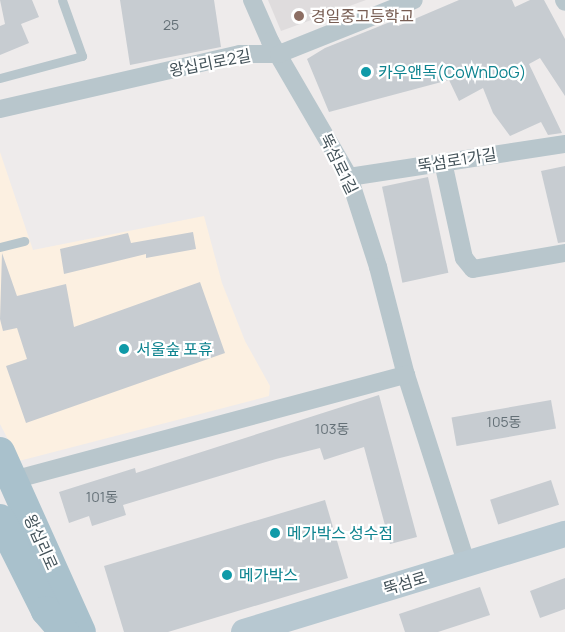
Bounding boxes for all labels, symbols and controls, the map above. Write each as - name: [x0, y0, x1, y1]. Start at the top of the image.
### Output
- place label: 경일중고등학교: [311, 6, 414, 26]
- marker: 경일중고등학교: [292, 9, 306, 23]
- house number: 25: [163, 17, 179, 33]
- street label: 왕십리로2길: [168, 46, 252, 80]
- place label: 카우앤독(CoWnDoG): [378, 62, 526, 82]
- marker: 카우앤독(CoWnDoG): [359, 65, 373, 79]
- street label: 뚝섬로1길: [316, 131, 362, 197]
- street label: 뚝섬로1가길: [416, 144, 498, 176]
- place label: 서울숲 포휴: [136, 339, 213, 359]
- marker: 서울숲 포휴: [117, 342, 131, 356]
- house number: 105동: [487, 414, 521, 430]
- house number: 103동: [315, 421, 349, 437]
- house number: 101동: [86, 489, 118, 505]
- street label: 왕십리로: [20, 511, 62, 573]
- place label: 메가박스 성수점: [287, 523, 393, 543]
- marker: 메가박스 성수점: [268, 526, 282, 540]
- place label: 메가박스: [239, 565, 298, 585]
- street label: 뚝섬로: [381, 567, 429, 599]
- marker: 메가박스: [220, 568, 234, 582]

